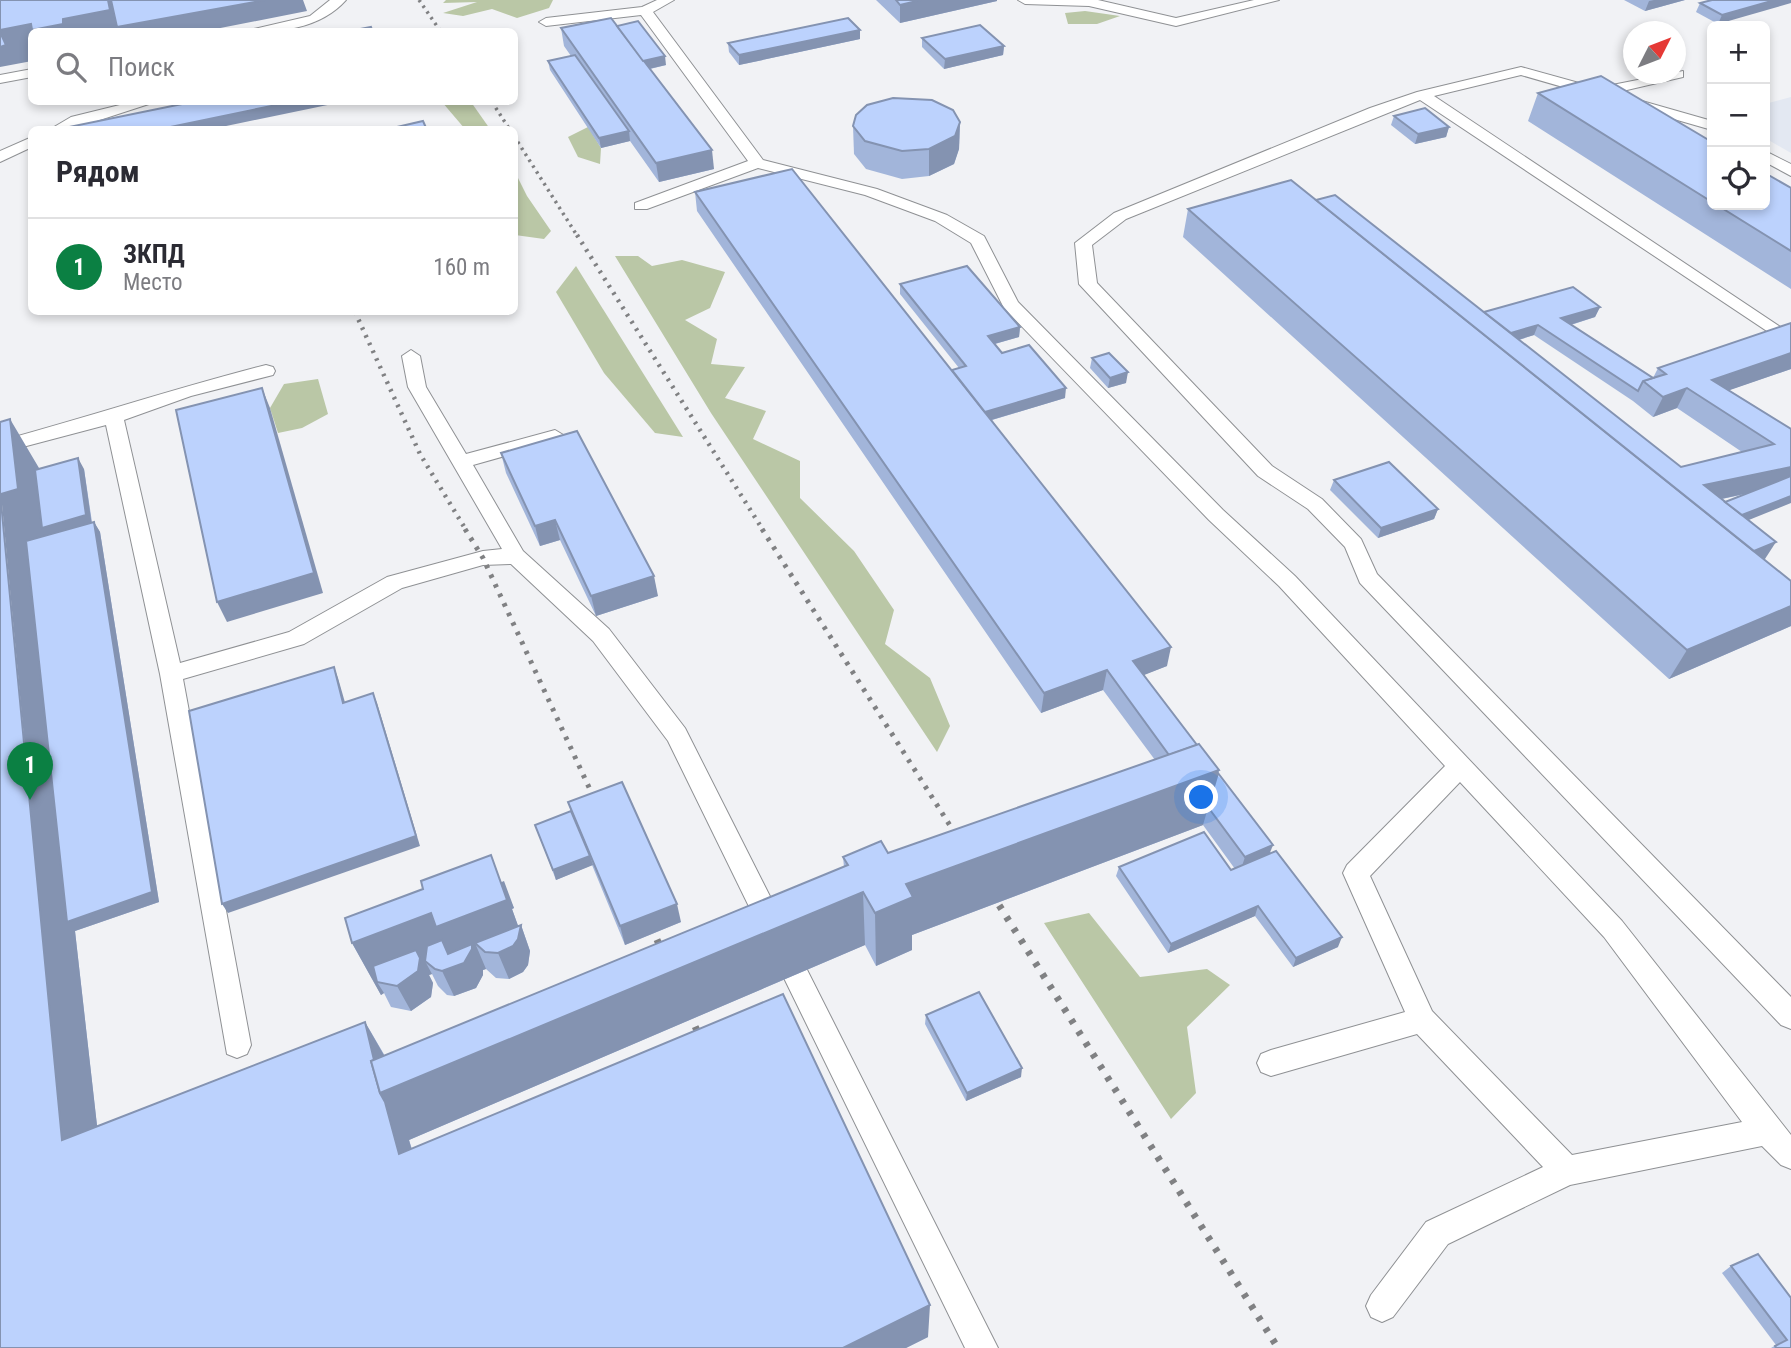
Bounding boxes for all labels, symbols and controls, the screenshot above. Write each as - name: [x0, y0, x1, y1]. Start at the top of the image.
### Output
- north arrow: [1623, 21, 1686, 84]
- map controls: [1707, 21, 1770, 210]
- button: +: [1707, 21, 1770, 84]
- search box: [28, 28, 518, 105]
- icon: search: [52, 48, 90, 86]
- text: Поиск: [108, 52, 175, 82]
- button: −: [1707, 84, 1770, 147]
- button: locate: [1707, 147, 1770, 210]
- text: Рядом: [56, 154, 140, 189]
- text: ЗКПД: [123, 239, 185, 269]
- text: 1: [73, 254, 85, 281]
- text: 160 m: [433, 254, 490, 281]
- text: Место: [123, 269, 183, 296]
- pin: 1: [7, 742, 53, 800]
- your location: [1184, 780, 1218, 814]

